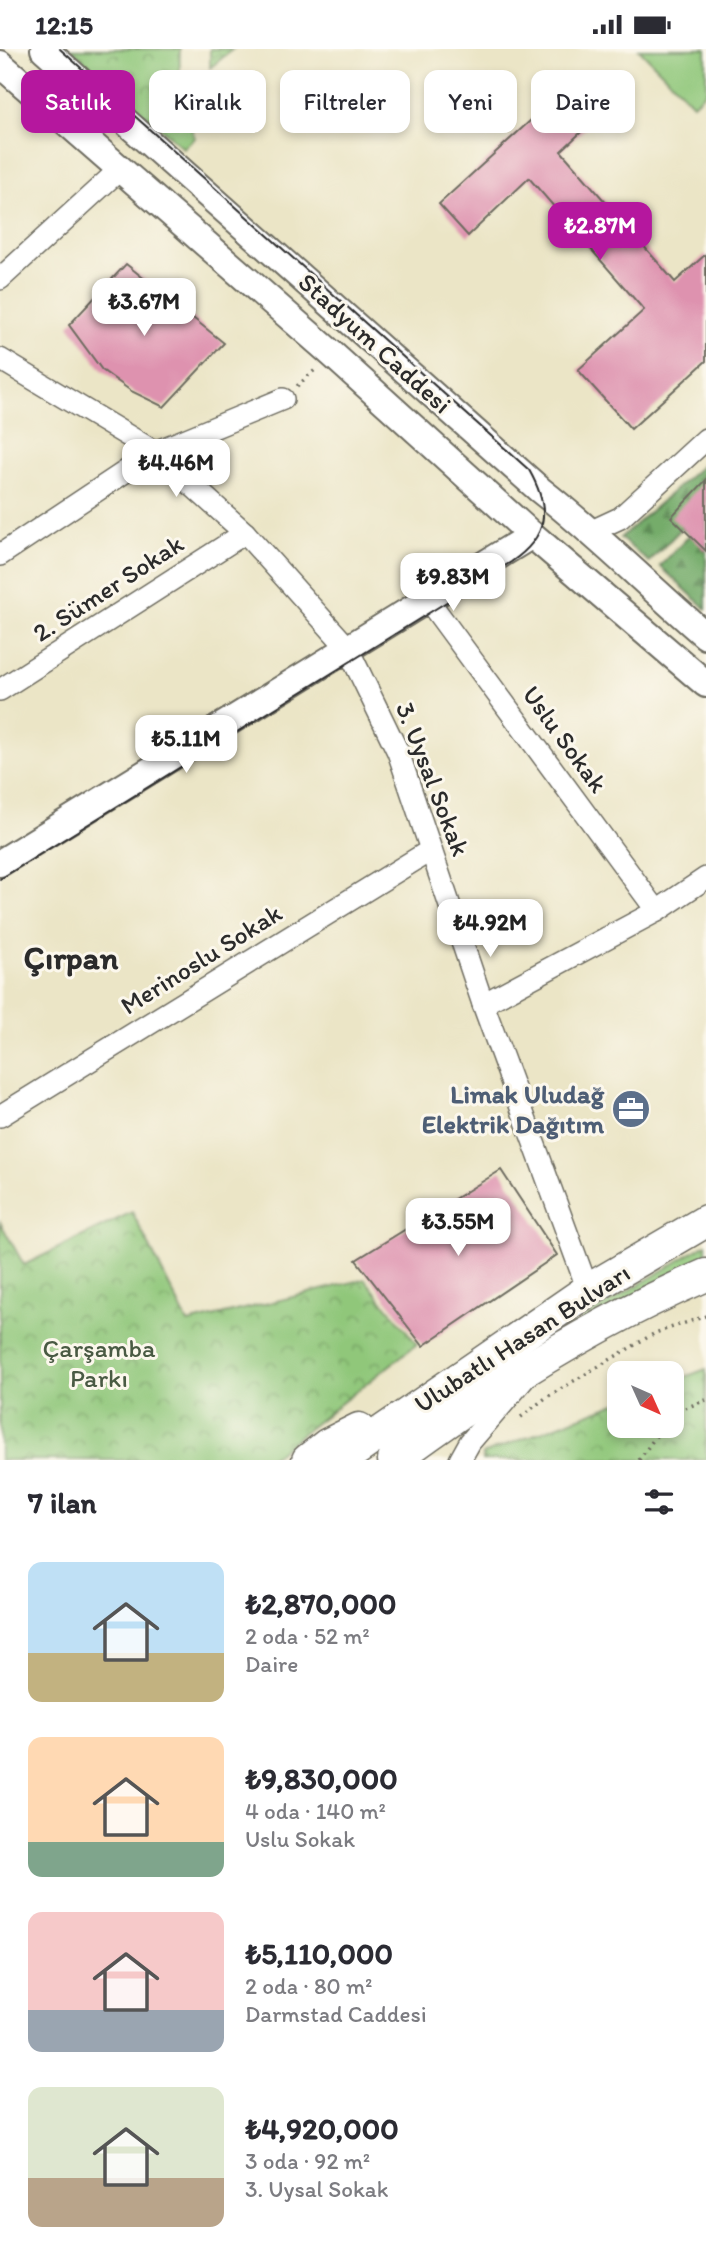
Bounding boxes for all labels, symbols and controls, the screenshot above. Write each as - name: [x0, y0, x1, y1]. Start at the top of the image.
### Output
- text: 12:15: [35, 9, 93, 41]
- chip: Satılık: [21, 70, 135, 133]
- chip: Kiralık: [149, 70, 266, 133]
- chip: Filtreler: [280, 70, 410, 133]
- chip: Yeni: [424, 70, 517, 133]
- chip: Daire: [531, 70, 635, 133]
- pin: ₺2.87M: [543, 203, 657, 262]
- text: ₺2.87M: [564, 211, 636, 239]
- street label: Stadyum Caddesi: [292, 266, 458, 420]
- pin: ₺3.67M: [87, 279, 201, 338]
- text: ₺3.67M: [108, 287, 180, 315]
- pin: ₺4.46M: [119, 440, 233, 499]
- text: ₺4.46M: [138, 448, 214, 476]
- street label: 2. Sümer Sokak: [27, 527, 190, 649]
- pin: ₺9.83M: [396, 553, 510, 613]
- text: ₺9.83M: [416, 562, 490, 590]
- street label: Uslu Sokak: [515, 679, 615, 799]
- street label: 3. Uysal Sokak: [389, 698, 477, 860]
- pin: ₺5.11M: [129, 715, 243, 775]
- text: ₺5.11M: [151, 724, 221, 752]
- street label: Merinoslu Sokak: [114, 896, 288, 1021]
- pin: ₺4.92M: [433, 899, 547, 959]
- text: ₺4.92M: [453, 908, 527, 936]
- district label: Çırpan: [24, 938, 119, 977]
- place label: Limak Uludağ Elektrik Dağıtım: [422, 1078, 605, 1140]
- office icon: Limak Uludağ Elektrik Dağıtım: [610, 1088, 652, 1130]
- pin: ₺3.55M: [401, 1199, 515, 1258]
- text: ₺3.55M: [422, 1207, 494, 1235]
- street label: Ulubatlı Hasan Bulvarı: [408, 1256, 636, 1420]
- park label: Çarşamba Parkı: [43, 1332, 156, 1394]
- north arrow: [607, 1361, 684, 1439]
- map controls: [607, 1361, 684, 1438]
- icon: filters: [640, 1483, 678, 1521]
- text: 7 ilan: [28, 1484, 97, 1521]
- text: ₺2,870,000: [245, 1585, 396, 1622]
- icon: home: [84, 1590, 168, 1674]
- text: 2 oda · 52 m²: [245, 1622, 370, 1650]
- text: Daire: [245, 1650, 298, 1678]
- text: ₺9,830,000: [245, 1760, 398, 1797]
- icon: home: [84, 1765, 168, 1849]
- text: 4 oda · 140 m²: [245, 1797, 386, 1825]
- text: Uslu Sokak: [245, 1825, 355, 1853]
- text: ₺5,110,000: [245, 1935, 393, 1972]
- icon: home: [84, 1940, 168, 2024]
- text: 2 oda · 80 m²: [245, 1972, 372, 2000]
- text: Darmstad Caddesi: [245, 2000, 427, 2028]
- text: ₺4,920,000: [245, 2110, 399, 2147]
- icon: home: [84, 2115, 168, 2199]
- text: 3 oda · 92 m²: [245, 2147, 370, 2175]
- text: 3. Uysal Sokak: [245, 2175, 388, 2203]

